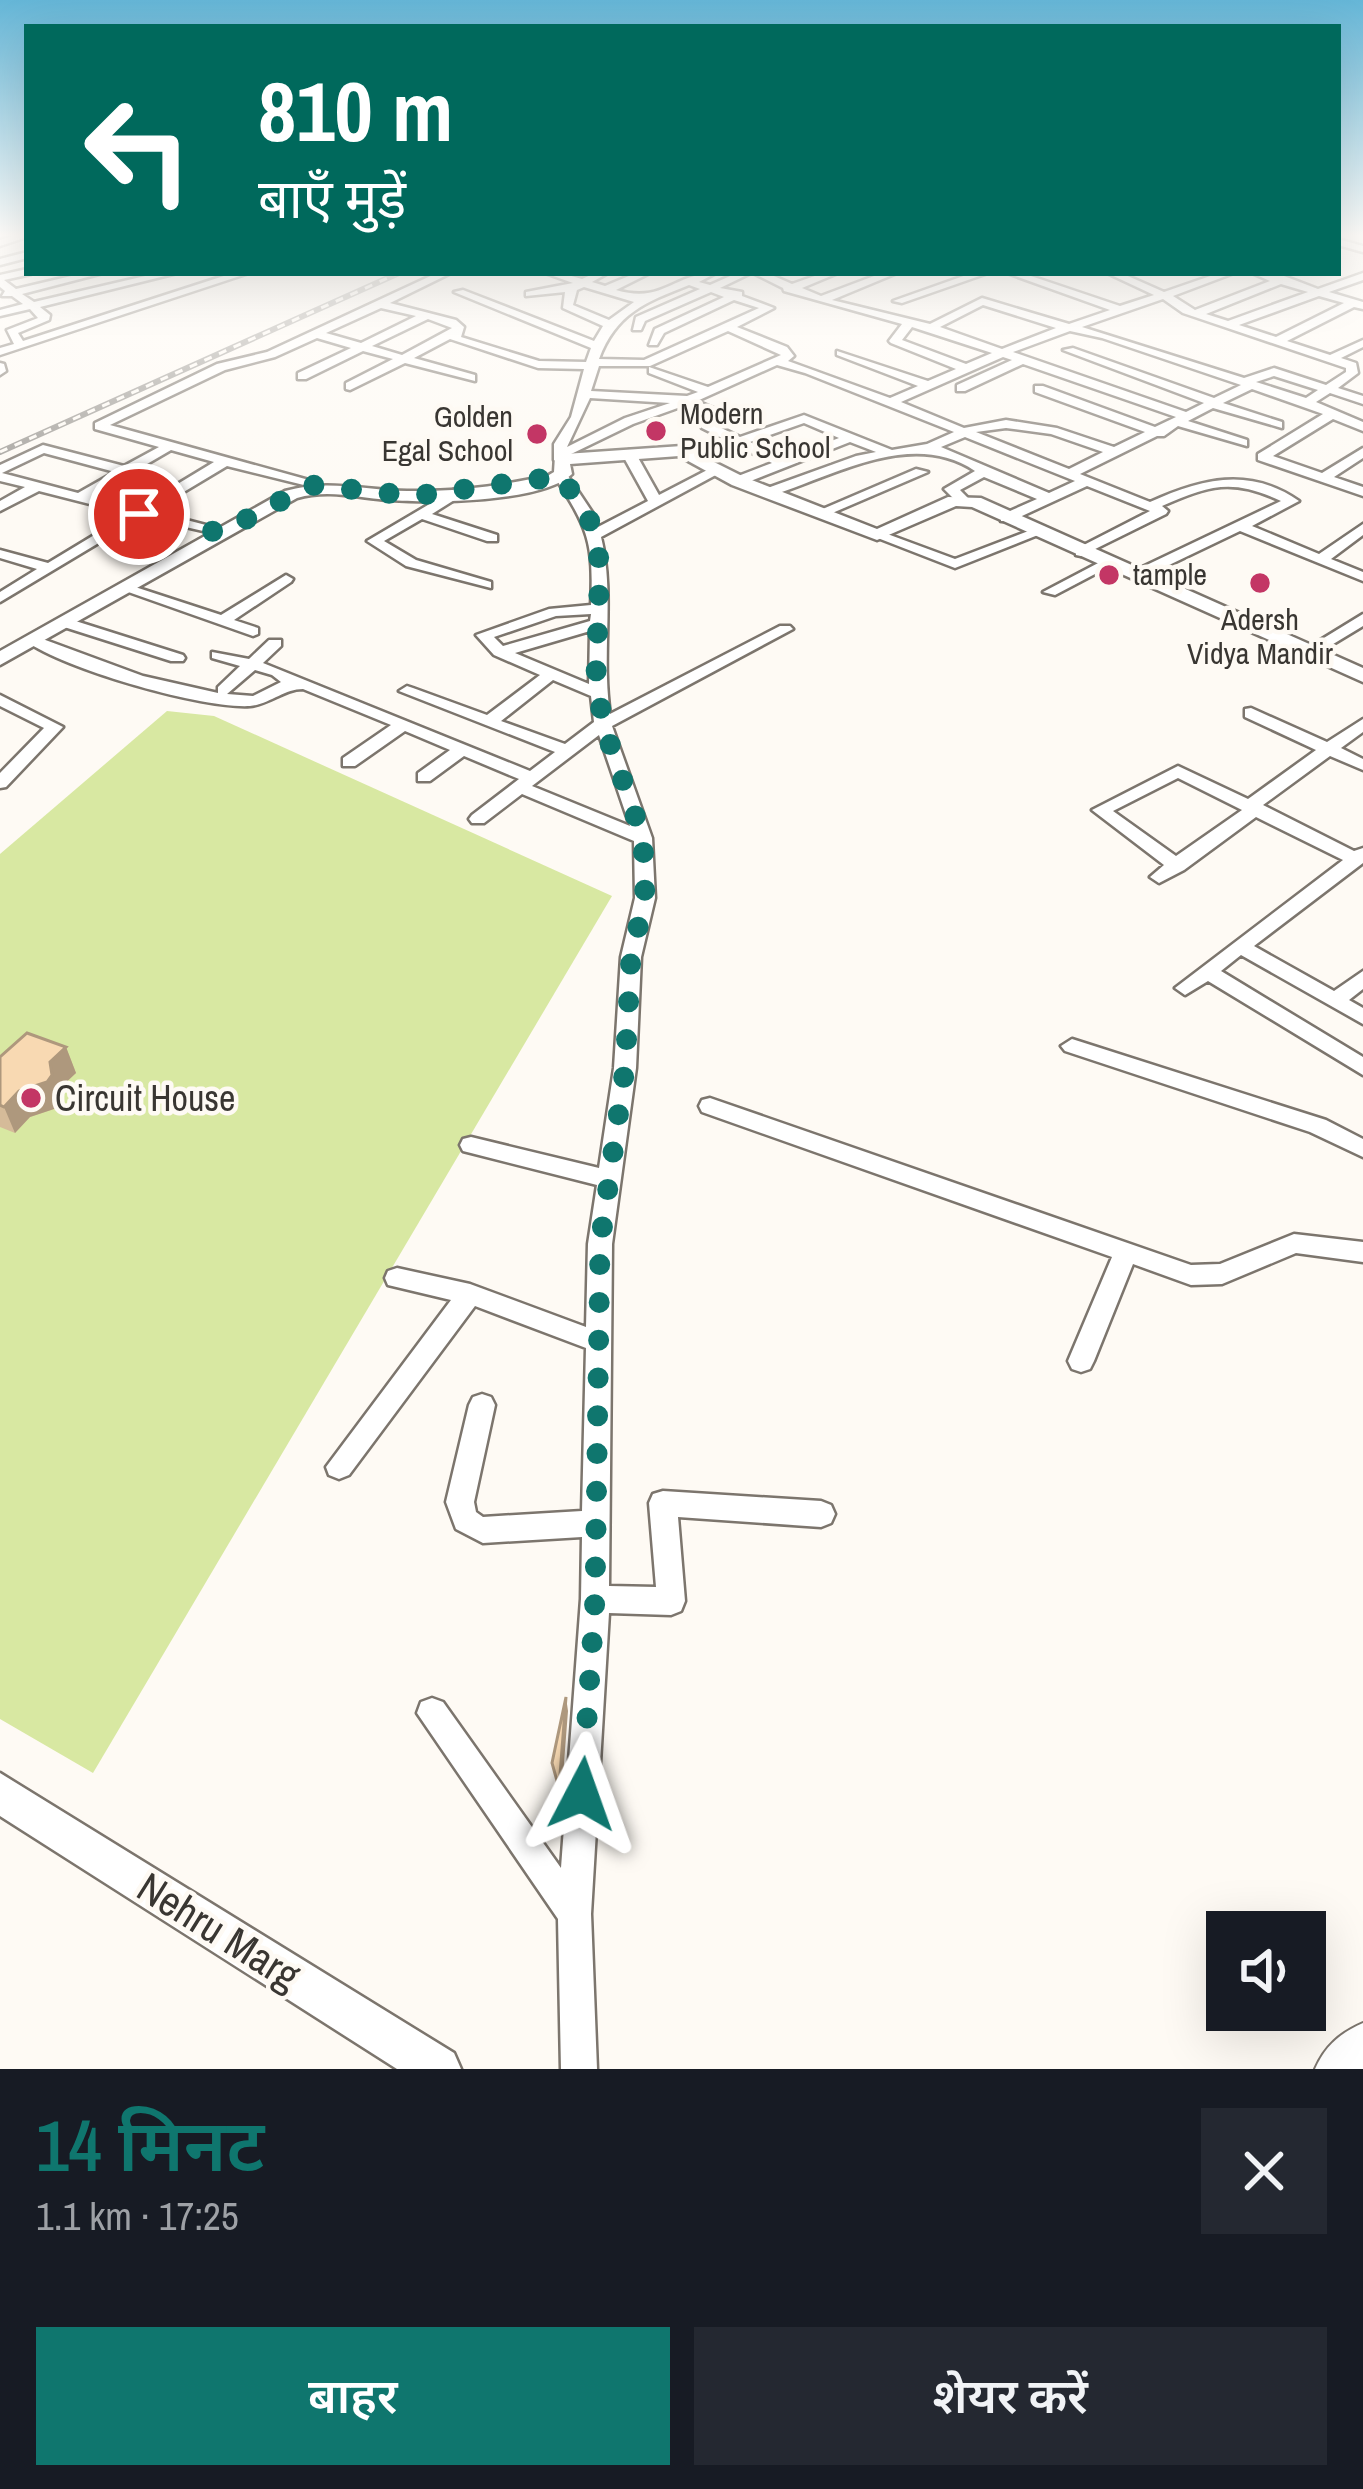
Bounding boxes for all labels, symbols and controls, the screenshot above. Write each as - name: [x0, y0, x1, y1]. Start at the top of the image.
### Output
- text: 810 m: [258, 54, 453, 167]
- icon: left: [60, 72, 216, 228]
- text: बाएँ मुड़ें: [258, 162, 406, 235]
- place label: Modern Public School: [680, 393, 830, 467]
- place label: Golden Egal School: [382, 396, 513, 470]
- marker: Modern Public School: [643, 418, 669, 444]
- marker: Golden Egal School: [524, 421, 550, 447]
- pin: [88, 463, 190, 565]
- icon: arrive: [106, 481, 172, 547]
- place label: tample: [1133, 554, 1207, 594]
- marker: tample: [1096, 562, 1122, 588]
- marker: Adersh Vidya Mandir: [1247, 570, 1273, 596]
- place label: Adersh Vidya Mandir: [1187, 599, 1334, 673]
- place label: Circuit House: [55, 1074, 235, 1122]
- marker: Circuit House: [18, 1085, 44, 1111]
- position arrow: [519, 1731, 645, 1857]
- street label: Nehru Marg: [127, 1859, 311, 2003]
- map controls: [1206, 1911, 1326, 2031]
- button: sound: [1206, 1911, 1326, 2031]
- text: 14 मिनट: [36, 2096, 264, 2193]
- button: close: [1201, 2108, 1327, 2234]
- text: 1.1 km · 17:25: [36, 2190, 239, 2242]
- button: बाहर: [36, 2327, 670, 2465]
- button: शेयर करें: [694, 2327, 1327, 2465]

